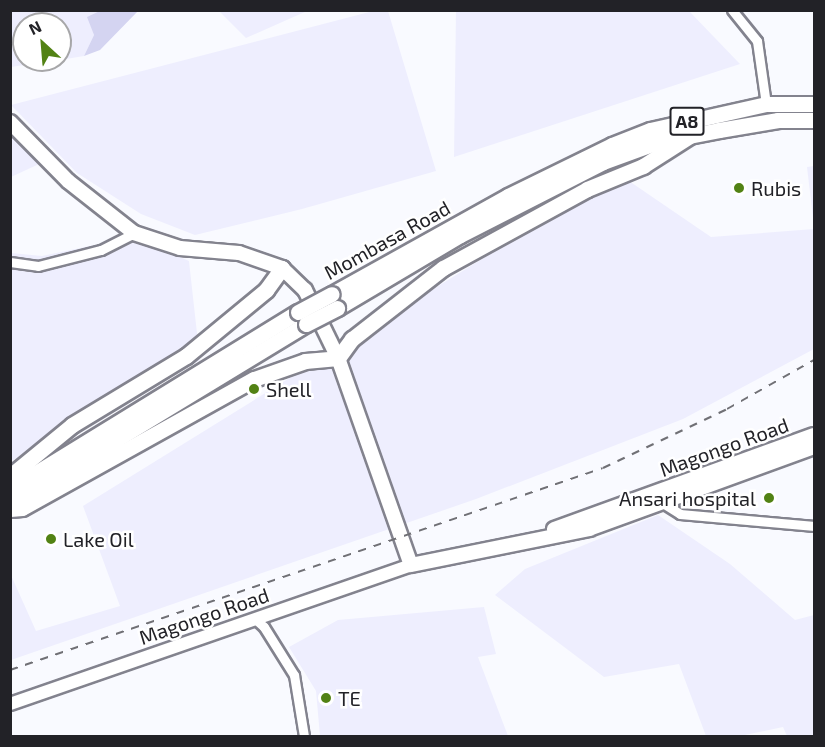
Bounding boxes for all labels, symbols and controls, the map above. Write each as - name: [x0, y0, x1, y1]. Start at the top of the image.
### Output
- north arrow: [12, 12, 72, 72]
- text: N: [25, 16, 44, 38]
- road number: A8: [669, 106, 705, 136]
- place label: Rubis: [751, 176, 801, 200]
- marker: Rubis: [732, 181, 746, 195]
- street label: Mombasa Road: [320, 195, 454, 285]
- place label: Shell: [266, 377, 311, 401]
- marker: Shell: [247, 382, 261, 396]
- street label: Magongo Road: [656, 413, 792, 481]
- place label: Ansari hospital: [619, 486, 756, 510]
- marker: Ansari hospital: [760, 489, 778, 507]
- place label: Lake Oil: [63, 527, 134, 551]
- marker: Lake Oil: [44, 532, 58, 546]
- street label: Magongo Road: [136, 583, 272, 649]
- place label: TE: [338, 686, 361, 710]
- marker: TE: [319, 691, 333, 705]

